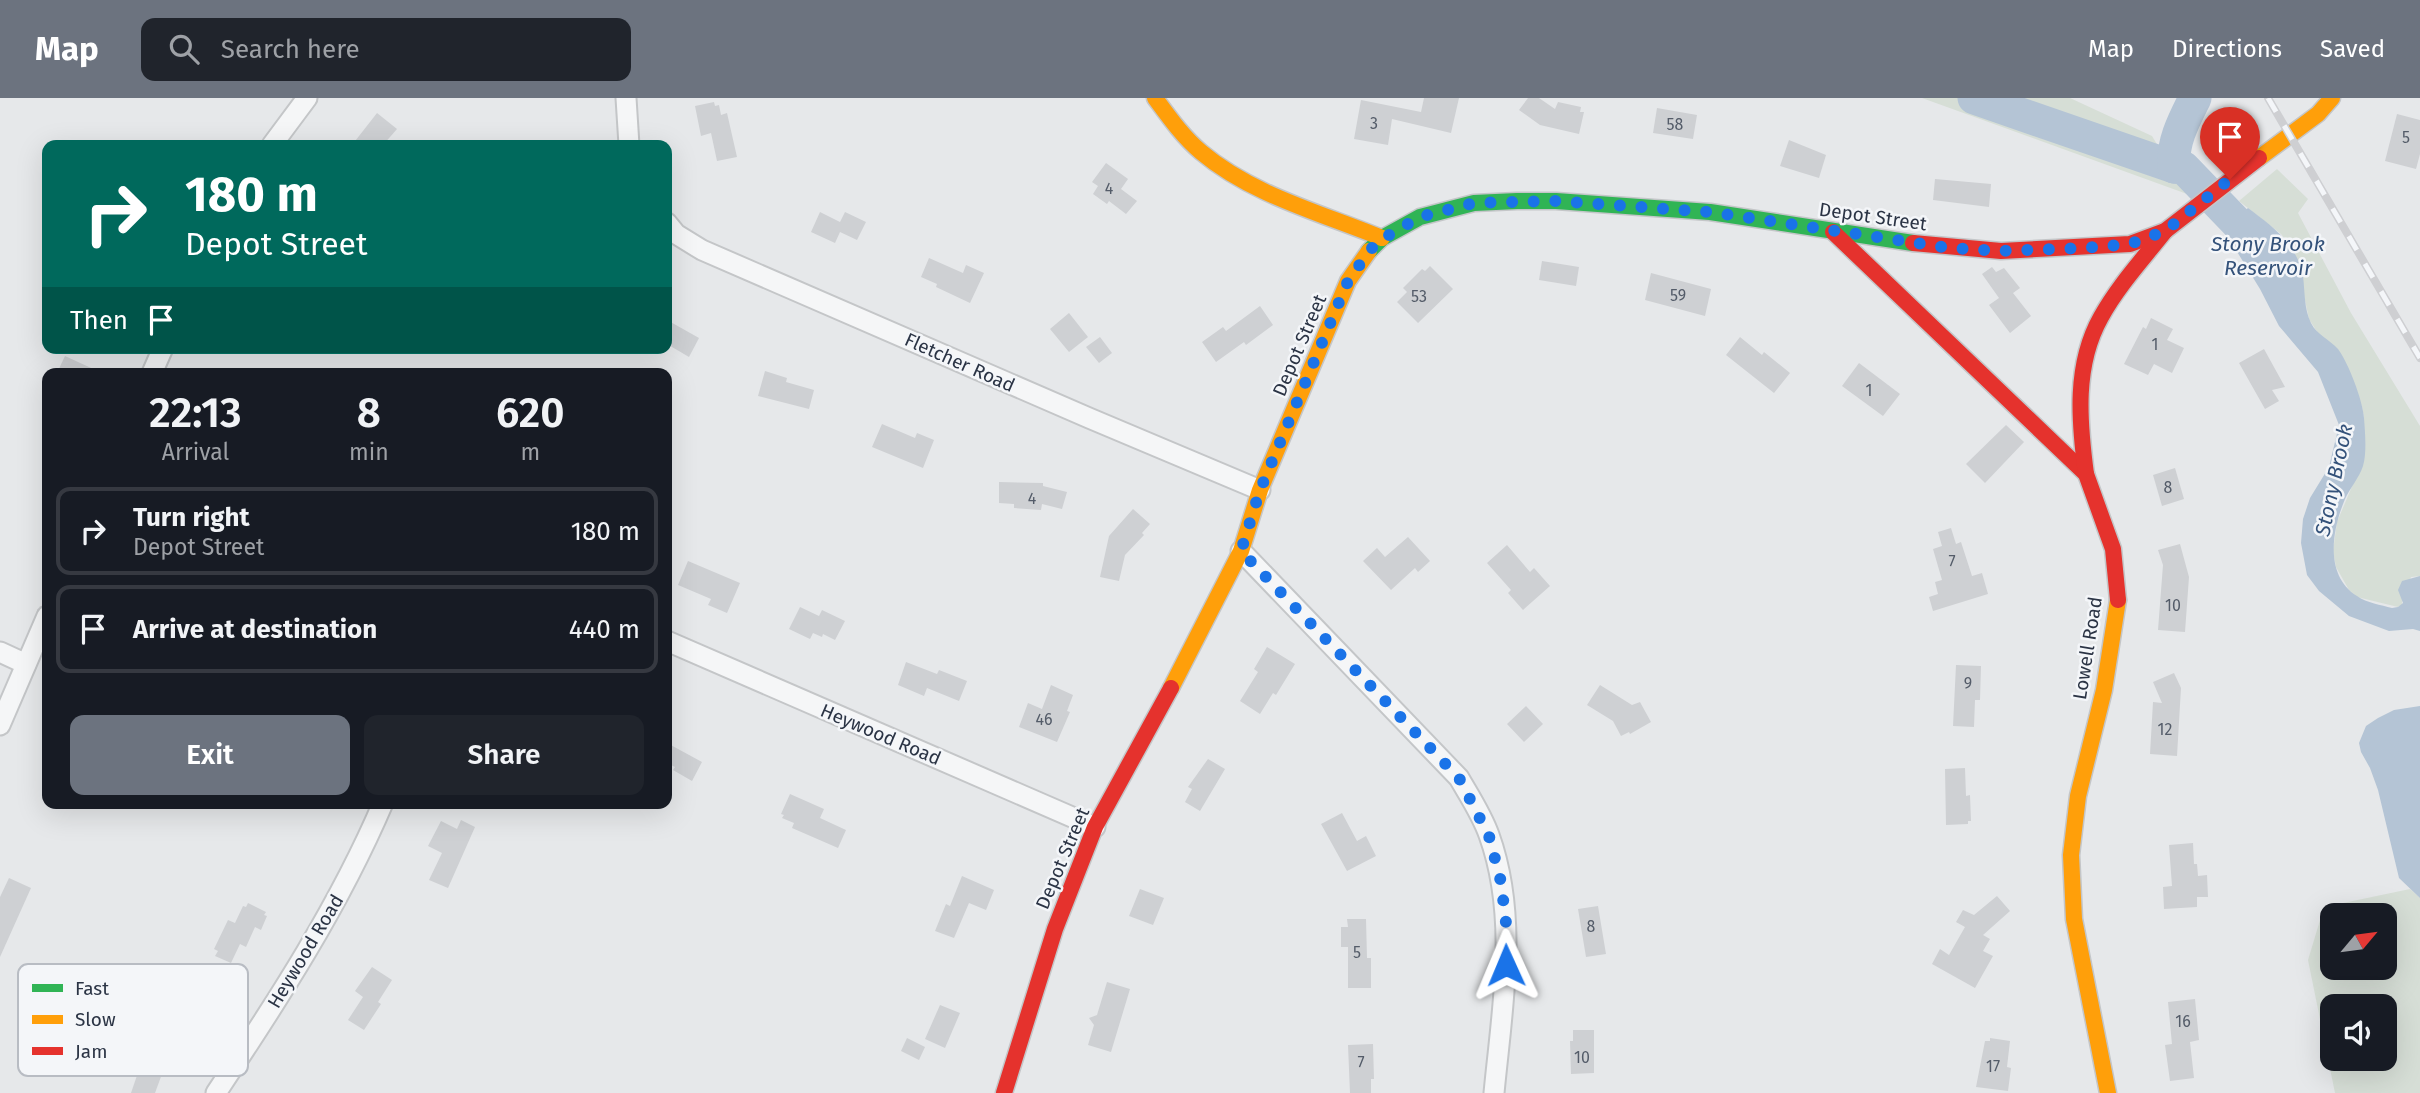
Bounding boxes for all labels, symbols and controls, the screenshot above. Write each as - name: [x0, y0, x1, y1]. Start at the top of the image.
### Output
- search box: [141, 18, 631, 81]
- text: Map: [35, 29, 99, 69]
- icon: search: [165, 30, 203, 68]
- text: Search here: [221, 34, 360, 65]
- text: Map: [2088, 35, 2134, 63]
- text: Directions: [2172, 35, 2282, 63]
- text: Saved: [2320, 35, 2385, 63]
- pin: [2200, 107, 2260, 179]
- house number: 3: [1370, 114, 1378, 133]
- house number: 58: [1667, 115, 1684, 134]
- icon: arrive: [2211, 118, 2249, 156]
- house number: 5: [2402, 128, 2410, 147]
- text: 180 m: [185, 165, 318, 224]
- icon: right: [70, 168, 161, 259]
- house number: 4: [1105, 179, 1114, 198]
- street label: Depot Street: [1818, 198, 1928, 235]
- text: Depot Street: [185, 225, 368, 263]
- water label: Stony Brook Reservoir: [2210, 231, 2325, 281]
- house number: 59: [1670, 286, 1686, 305]
- house number: 53: [1411, 287, 1427, 306]
- street label: Depot Street: [1268, 291, 1331, 400]
- icon: arrive: [142, 301, 180, 339]
- text: Then: [70, 305, 128, 336]
- street label: Fletcher Road: [901, 328, 1019, 397]
- house number: 1: [2152, 335, 2158, 354]
- house number: 1: [1866, 381, 1872, 400]
- text: 22:13: [149, 388, 242, 438]
- text: 8: [357, 388, 381, 438]
- text: 620: [496, 388, 565, 438]
- water label: Stony Brook: [2309, 422, 2359, 539]
- text: Arrival: [162, 438, 229, 466]
- text: min: [349, 438, 389, 466]
- text: m: [520, 438, 540, 466]
- house number: 8: [2164, 478, 2173, 497]
- house number: 4: [1028, 489, 1037, 508]
- text: Turn right: [133, 502, 250, 533]
- icon: right: [74, 512, 112, 550]
- text: 180 m: [571, 516, 640, 547]
- text: Depot Street: [133, 533, 264, 561]
- house number: 7: [1948, 552, 1956, 571]
- street label: Lowell Road: [2068, 595, 2107, 701]
- house number: 10: [2165, 596, 2181, 615]
- icon: arrive: [74, 610, 112, 648]
- text: Arrive at destination: [133, 614, 377, 645]
- text: 440 m: [569, 614, 640, 645]
- house number: 9: [1964, 674, 1972, 693]
- street label: Heywood Road: [817, 699, 944, 770]
- house number: 46: [1035, 710, 1053, 729]
- button: Exit: [70, 715, 350, 795]
- button: Share: [364, 715, 644, 795]
- house number: 12: [2158, 720, 2172, 739]
- street label: Depot Street: [1031, 804, 1094, 913]
- street label: Heywood Road: [262, 890, 348, 1012]
- north arrow: [2320, 903, 2398, 980]
- map controls: [2320, 903, 2397, 1071]
- house number: 8: [1587, 917, 1596, 936]
- position arrow: [1469, 928, 1543, 1002]
- house number: 5: [1353, 943, 1361, 962]
- legend: [18, 964, 248, 1076]
- text: Fast: [75, 977, 109, 1000]
- button: sound: [2320, 994, 2397, 1071]
- text: Slow: [75, 1008, 116, 1031]
- house number: 16: [2175, 1012, 2191, 1031]
- text: Jam: [75, 1040, 107, 1063]
- house number: 10: [1574, 1048, 1590, 1067]
- house number: 7: [1357, 1053, 1365, 1072]
- house number: 17: [1986, 1057, 2000, 1076]

